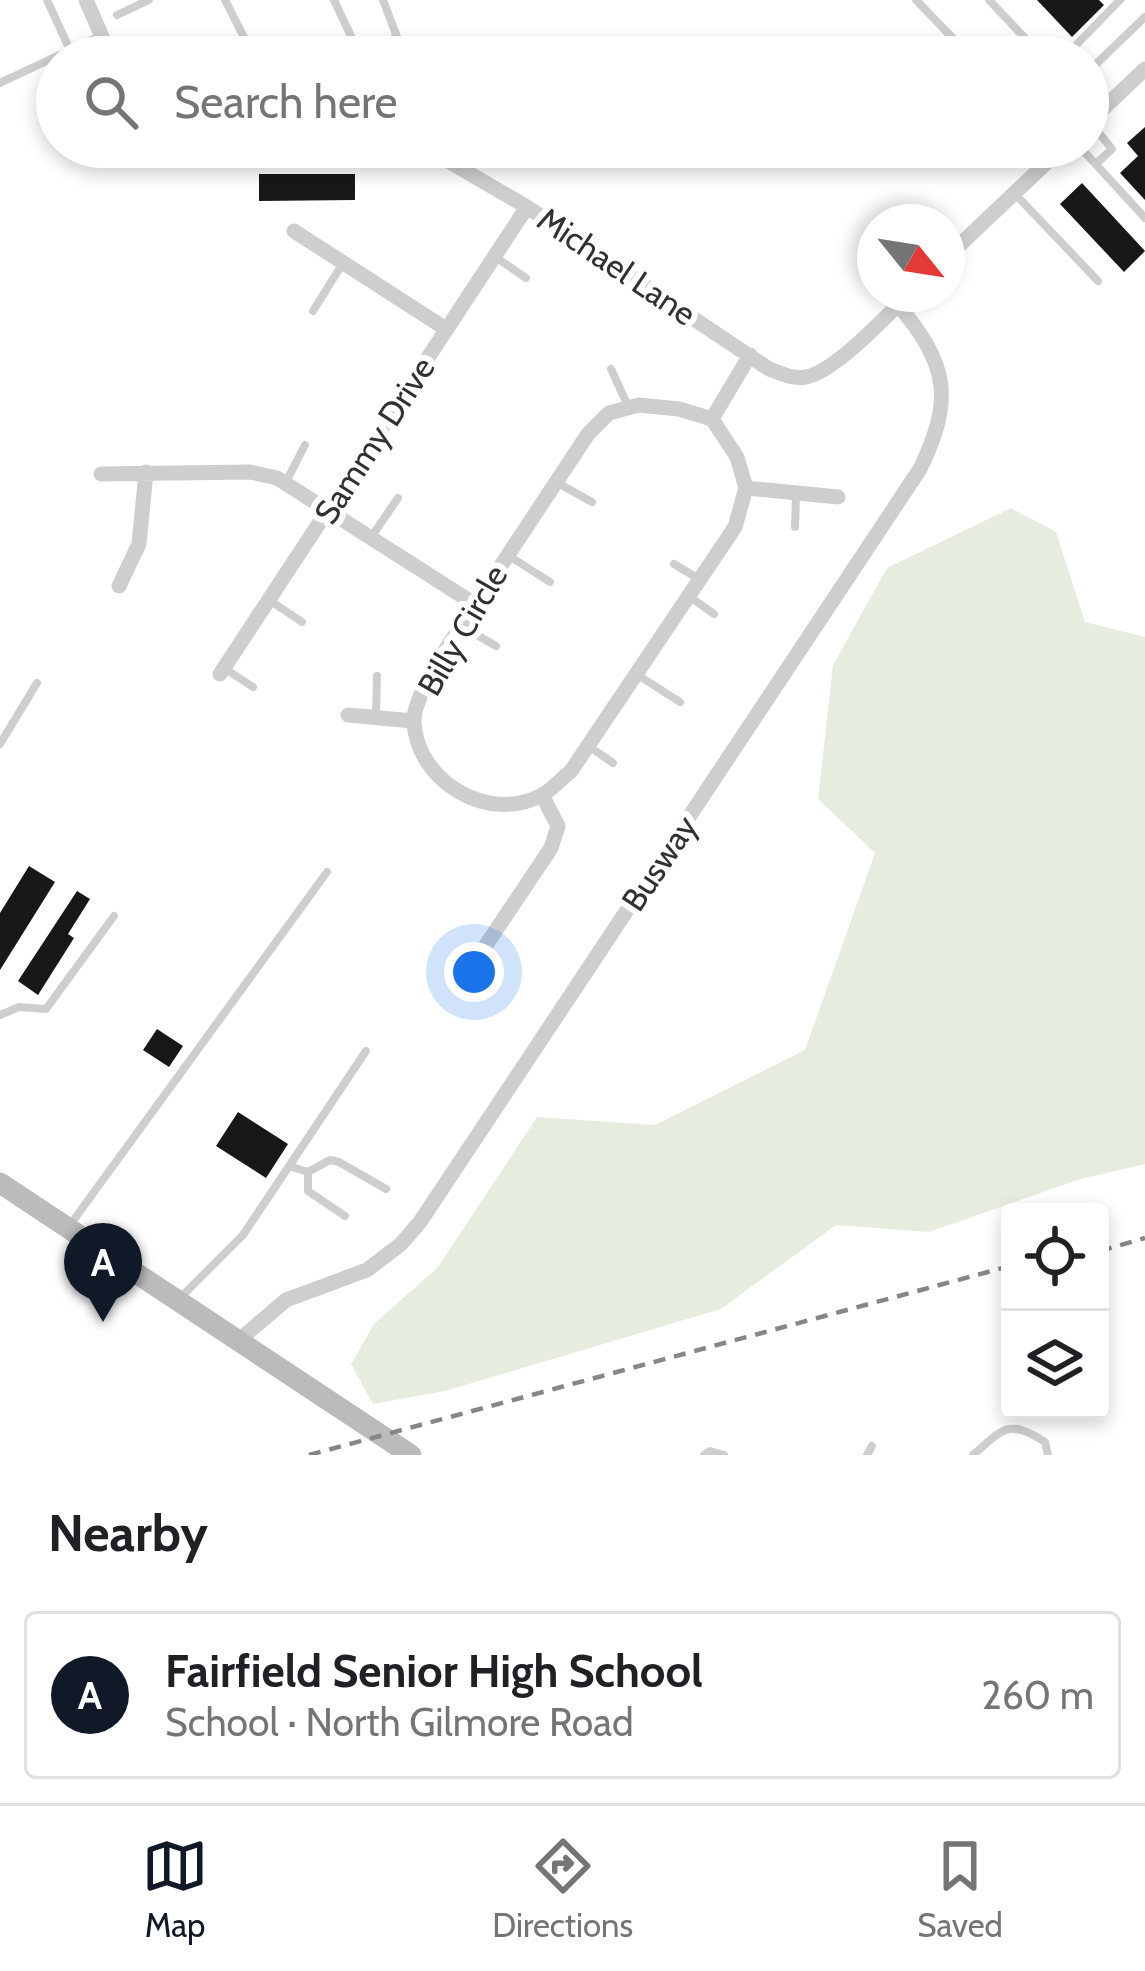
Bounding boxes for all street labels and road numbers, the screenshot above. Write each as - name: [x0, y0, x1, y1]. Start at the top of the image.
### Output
- street label: Michael Lane: [530, 199, 704, 333]
- street label: Sammy Drive: [305, 349, 443, 531]
- street label: Billy Circle: [409, 558, 515, 702]
- street label: Busway: [613, 808, 705, 918]

